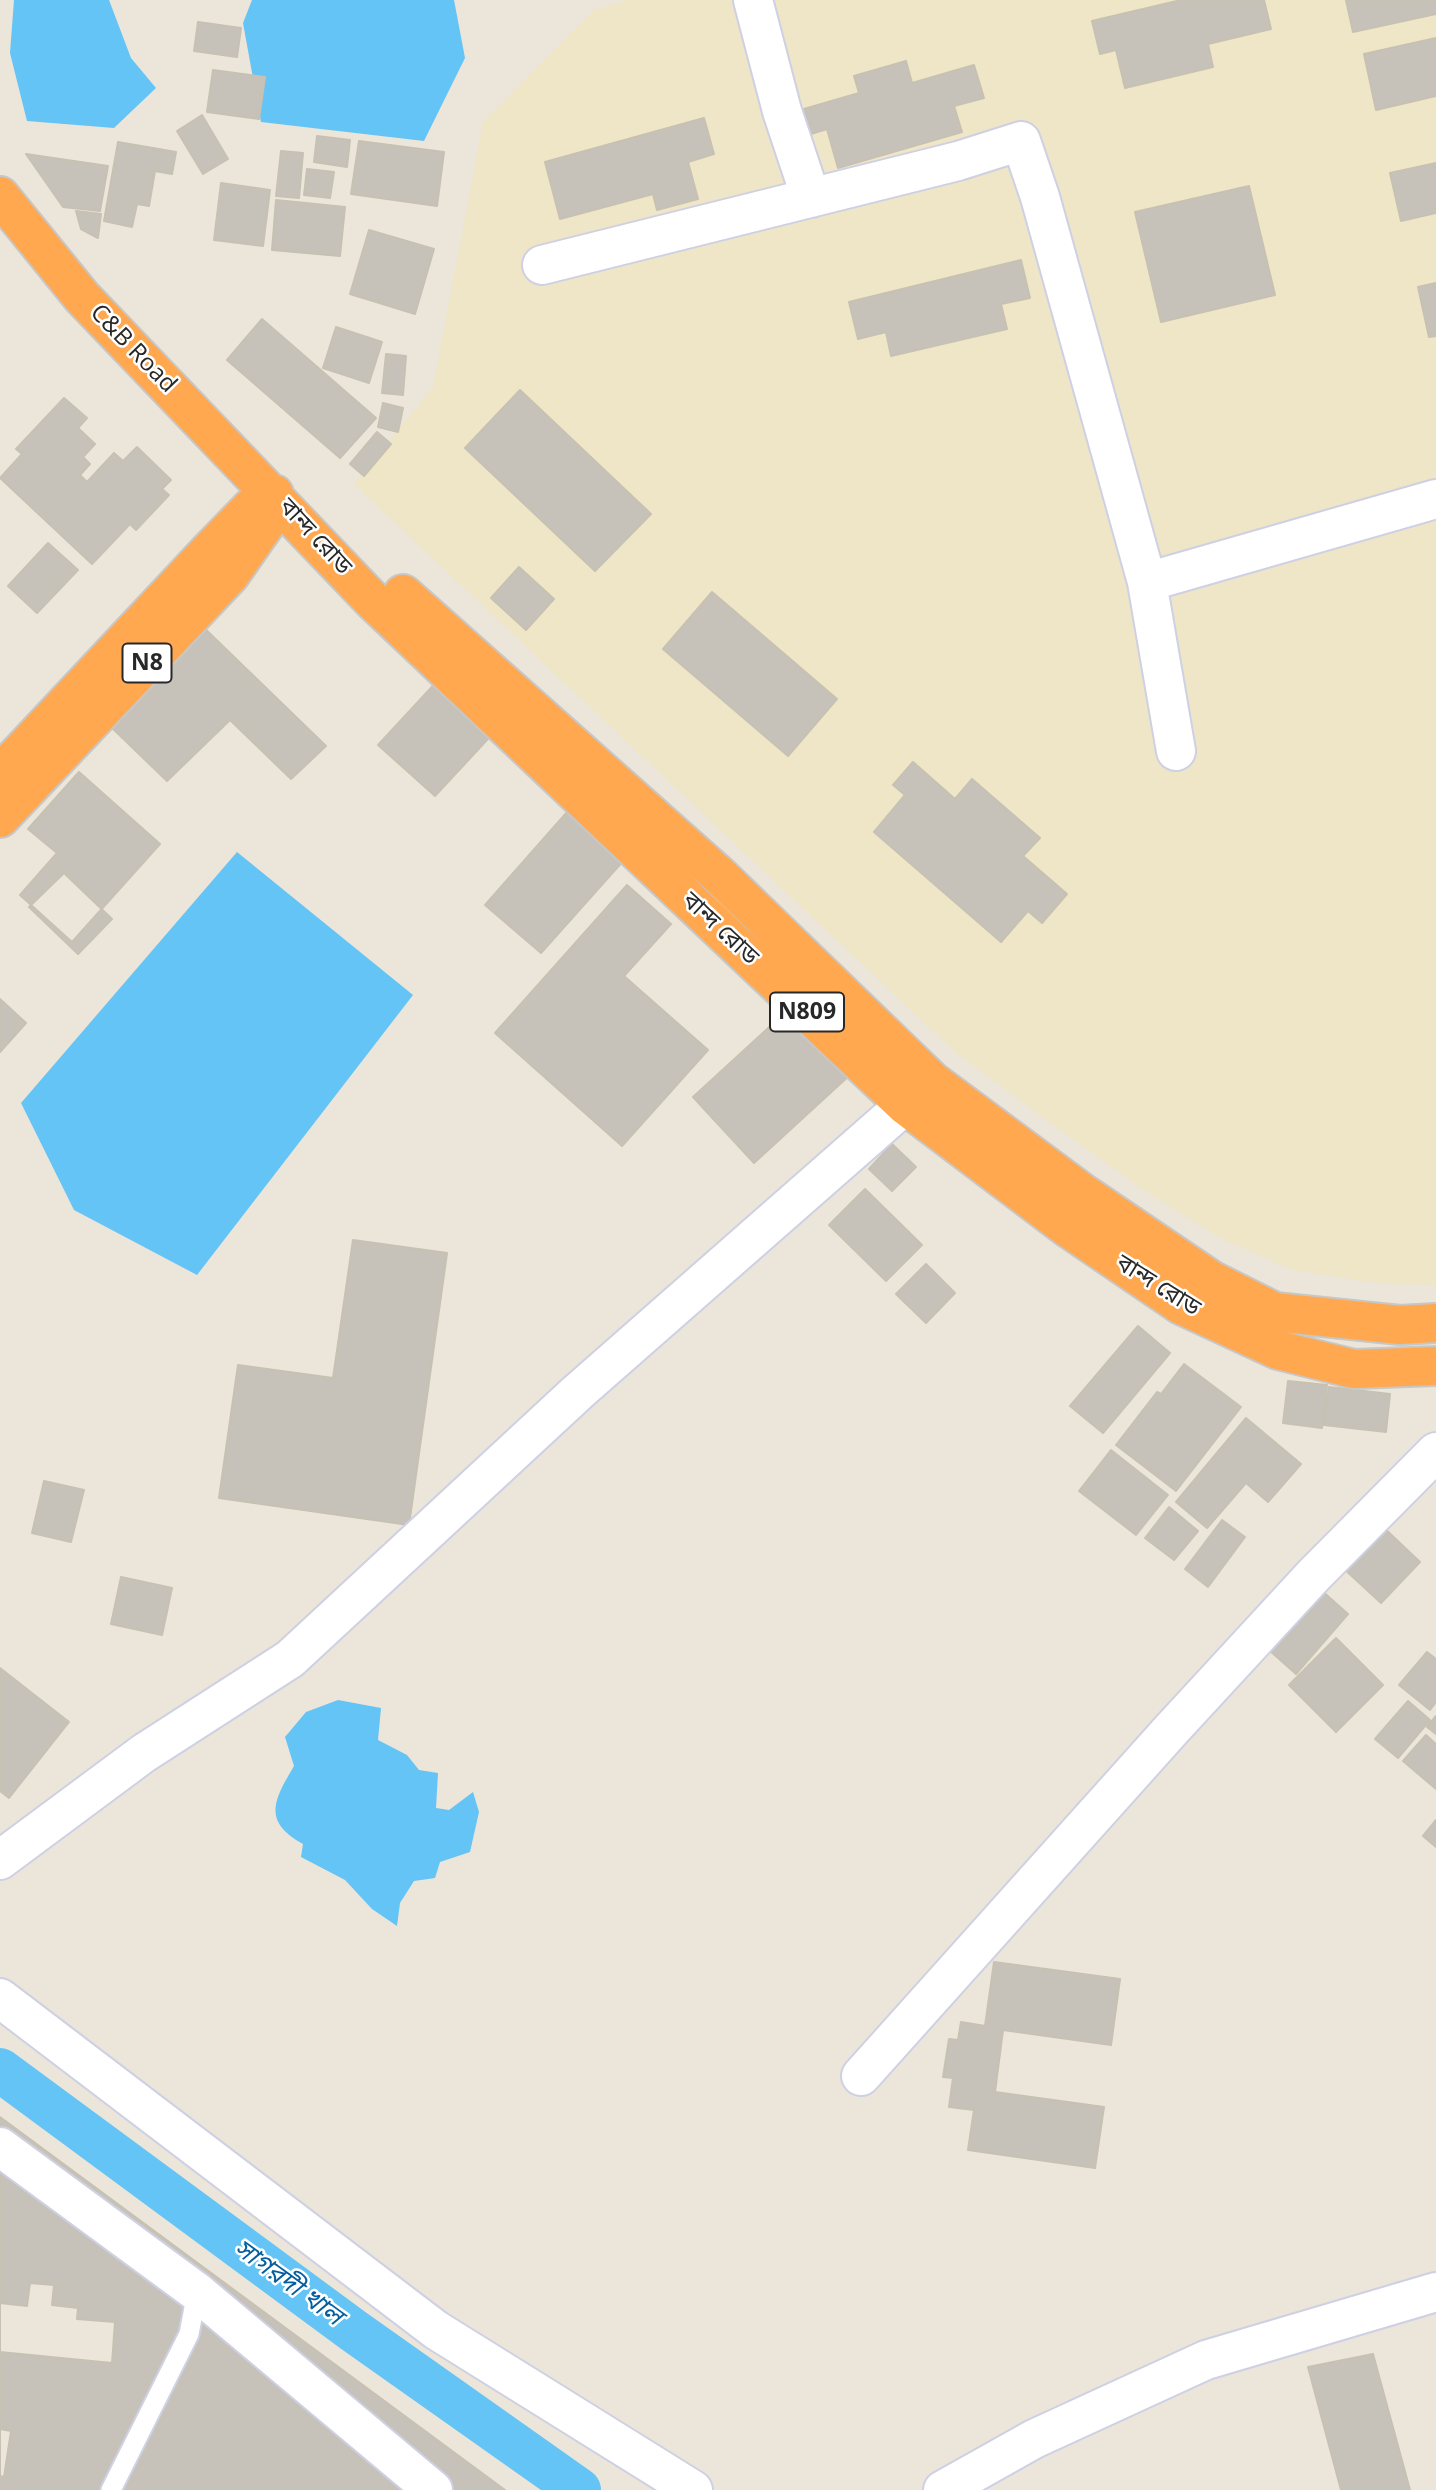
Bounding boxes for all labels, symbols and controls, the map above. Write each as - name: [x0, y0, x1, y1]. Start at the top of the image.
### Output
- street label: C&B Road: [84, 299, 182, 399]
- street label: বান্দ রোড: [272, 493, 358, 581]
- road number: N8: [122, 643, 172, 682]
- street label: বান্দ রোড: [676, 886, 764, 972]
- road number: N809: [770, 993, 844, 1032]
- street label: বান্দ রোড: [1111, 1249, 1205, 1323]
- water label: সাগরদী খাল: [228, 2233, 348, 2333]

